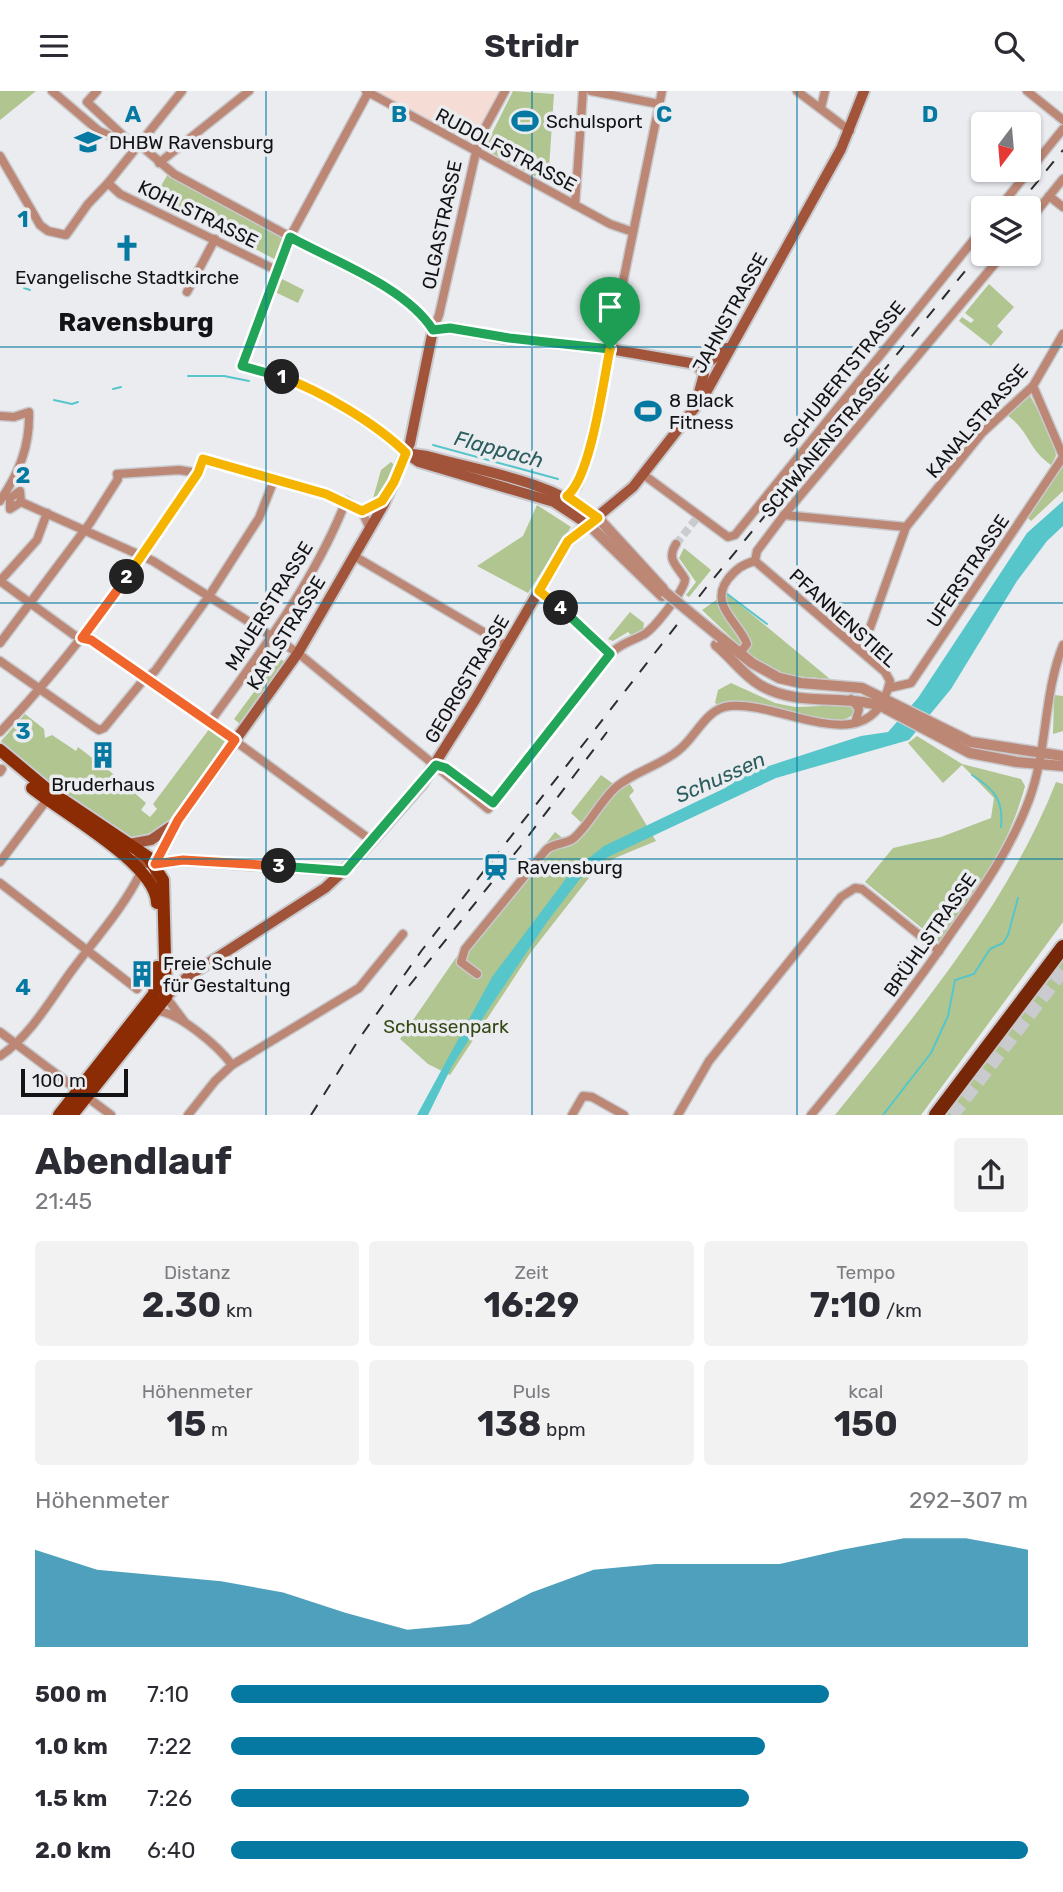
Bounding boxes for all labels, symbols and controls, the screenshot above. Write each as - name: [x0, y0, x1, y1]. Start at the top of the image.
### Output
- icon: menu: [35, 27, 73, 65]
- text: Stridr: [484, 27, 579, 65]
- icon: search: [990, 27, 1028, 65]
- text: A: [125, 100, 142, 128]
- text: B: [391, 100, 407, 128]
- text: C: [656, 100, 672, 128]
- text: D: [922, 100, 938, 128]
- street label: RUDOLFSTRASSE: [432, 103, 580, 197]
- sports icon: Schulsport: [510, 106, 540, 136]
- place label: Schulsport: [546, 110, 643, 133]
- north arrow: [971, 112, 1041, 182]
- map controls: [971, 112, 1041, 266]
- school or university icon: DHBW Ravensburg: [73, 127, 103, 157]
- place label: DHBW Ravensburg: [109, 131, 274, 154]
- street label: OLGASTRASSE: [417, 158, 467, 292]
- street label: KOHLSTRASSE: [134, 175, 262, 253]
- button: layers: [971, 196, 1041, 266]
- text: 1: [17, 205, 29, 233]
- church icon: Evangelische Stadtkirche: [112, 233, 142, 263]
- street label: JAHNSTRASSE: [687, 249, 773, 377]
- place label: Evangelische Stadtkirche: [15, 266, 239, 289]
- pin: [580, 277, 640, 349]
- icon: arrive: [591, 288, 629, 326]
- street label: SCHUBERTSTRASSE: [778, 296, 910, 452]
- district label: Ravensburg: [58, 307, 214, 338]
- pin: 1: [264, 359, 300, 395]
- street label: KANALSTRASSE: [921, 359, 1033, 483]
- street label: SCHWANENSTRASSE: [756, 364, 894, 522]
- text: 1: [277, 365, 286, 388]
- place label: 8 Black Fitness: [669, 389, 734, 434]
- sports icon: 8 Black Fitness: [633, 396, 663, 426]
- water label: Flappach: [452, 425, 546, 473]
- text: 2: [16, 461, 30, 489]
- street label: UFERSTRASSE: [922, 510, 1014, 632]
- street label: MAUERSTRASSE: [220, 537, 318, 675]
- pin: 2: [110, 559, 144, 595]
- street label: PFANNENSTIEL: [785, 564, 902, 672]
- text: 2: [120, 565, 133, 588]
- street label: KARLSTRASSE: [242, 572, 330, 694]
- pin: 4: [544, 591, 578, 625]
- text: 4: [554, 596, 567, 619]
- street label: GEORGSTRASSE: [420, 611, 514, 747]
- text: 3: [15, 717, 31, 745]
- building icon: Bruderhaus: [88, 740, 118, 770]
- water label: Schussen: [671, 746, 769, 808]
- place label: Bruderhaus: [51, 773, 155, 796]
- pin: 3: [262, 849, 296, 883]
- station icon: Ravensburg: [481, 852, 511, 882]
- text: 3: [272, 854, 285, 877]
- place label: Ravensburg: [517, 856, 623, 879]
- street label: BRÜHLSTRASSE: [879, 869, 981, 1001]
- place label: Freie Schule für Gestaltung: [163, 952, 291, 997]
- building icon: Freie Schule für Gestaltung: [127, 959, 157, 989]
- text: 4: [15, 973, 31, 1001]
- park label: Schussenpark: [383, 1015, 509, 1038]
- scale bar: [21, 1066, 128, 1098]
- text: 100 m: [32, 1069, 86, 1092]
- text: Abendlauf: [35, 1138, 232, 1184]
- button: share: [954, 1138, 1028, 1212]
- text: 21:45: [35, 1187, 92, 1215]
- text: Distanz: [164, 1261, 230, 1284]
- text: Zeit: [515, 1261, 548, 1284]
- text: Tempo: [836, 1261, 895, 1284]
- text: 2.30: [142, 1284, 221, 1326]
- text: 16:29: [484, 1284, 579, 1326]
- text: 7:10: [810, 1284, 881, 1326]
- text: km: [221, 1299, 253, 1322]
- text: /km: [881, 1299, 922, 1322]
- text: Höhenmeter: [142, 1380, 253, 1403]
- text: Puls: [513, 1380, 550, 1403]
- text: kcal: [848, 1380, 883, 1403]
- text: 15: [166, 1403, 206, 1445]
- text: 138: [477, 1403, 541, 1445]
- text: 150: [834, 1403, 898, 1445]
- text: m: [206, 1418, 228, 1441]
- text: bpm: [541, 1418, 586, 1441]
- text: Höhenmeter: [35, 1486, 169, 1514]
- text: 292–307 m: [909, 1486, 1028, 1514]
- text: 500 m: [35, 1680, 107, 1708]
- text: 7:10: [147, 1680, 189, 1708]
- text: 1.0 km: [35, 1732, 108, 1760]
- text: 7:22: [147, 1732, 192, 1760]
- text: 1.5 km: [35, 1784, 107, 1812]
- text: 7:26: [147, 1784, 192, 1812]
- text: 2.0 km: [35, 1836, 111, 1864]
- text: 6:40: [147, 1836, 196, 1864]

